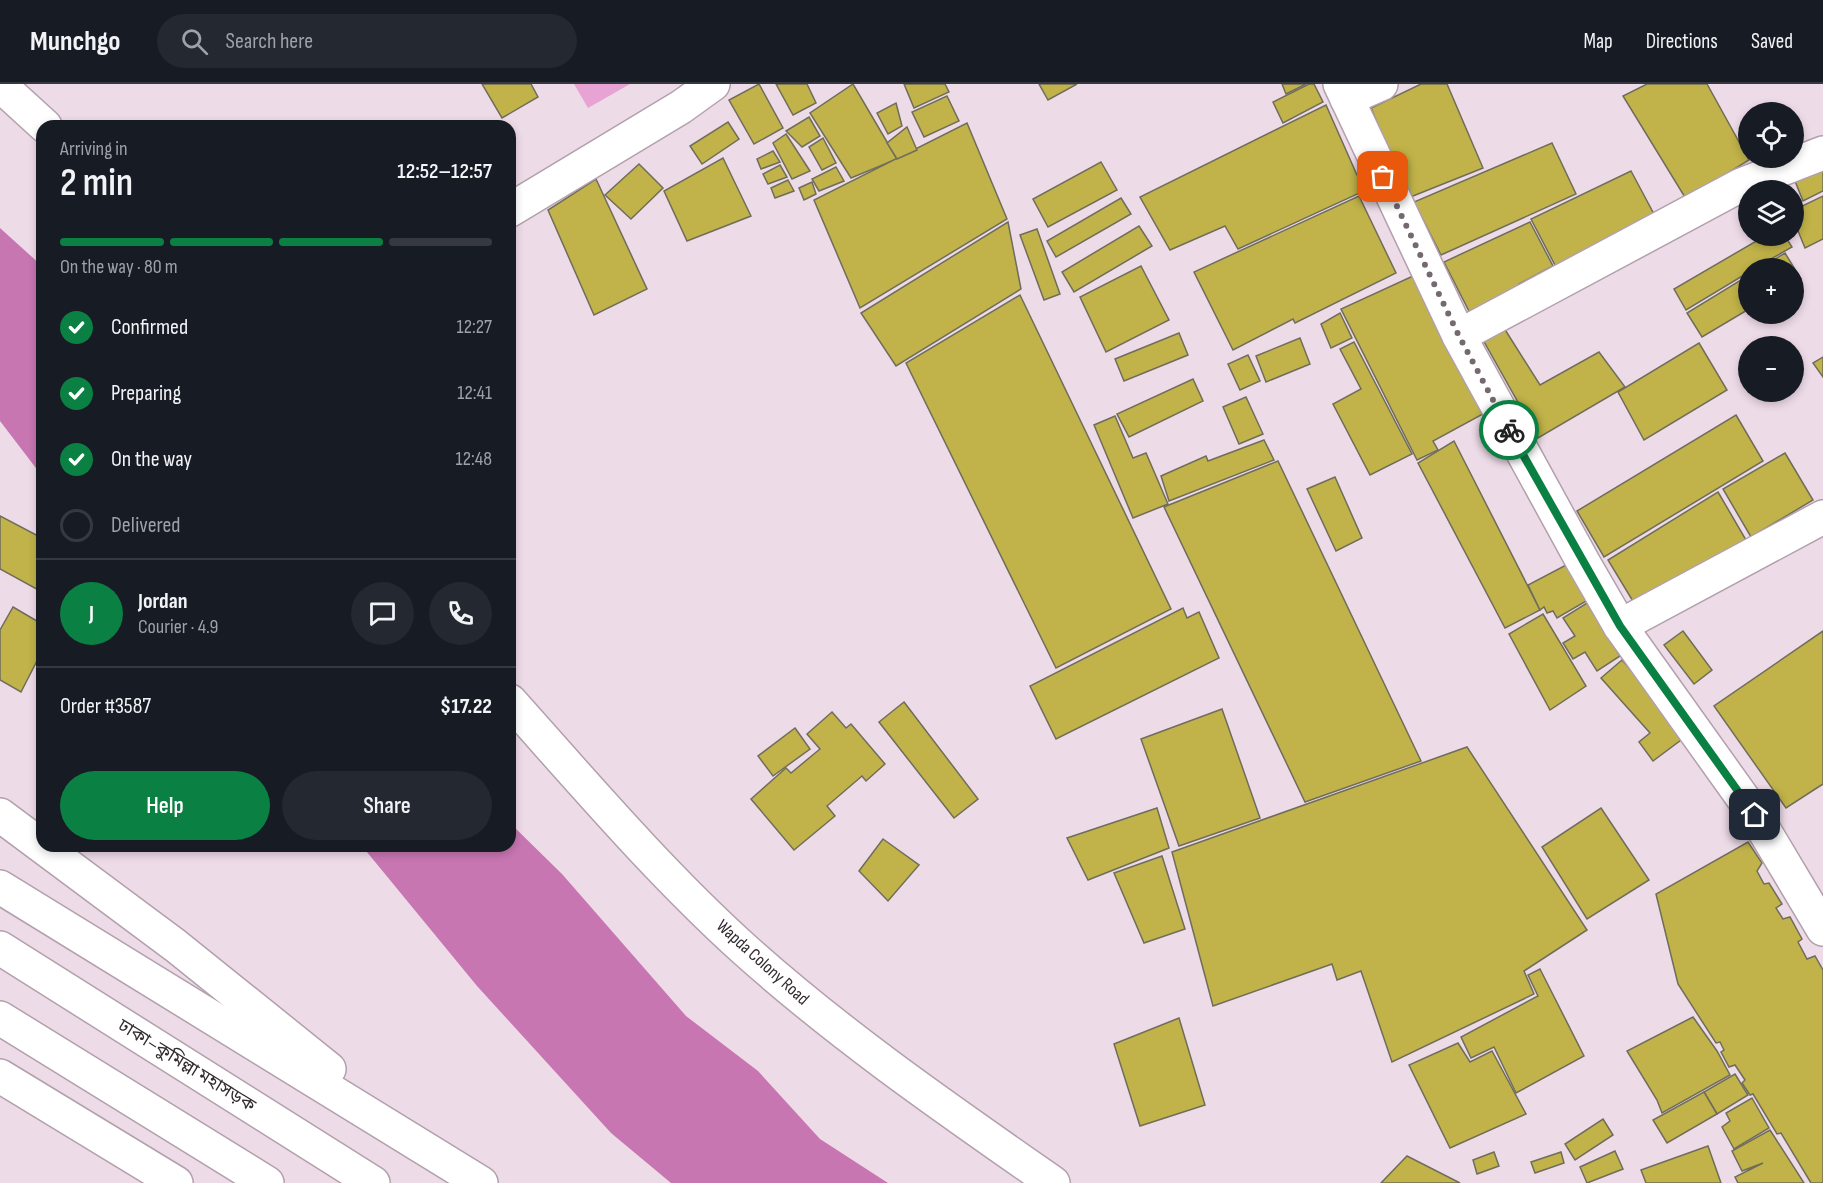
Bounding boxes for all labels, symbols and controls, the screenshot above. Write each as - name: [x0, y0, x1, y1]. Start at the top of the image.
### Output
- search box: [157, 14, 577, 68]
- text: Munchgo: [30, 25, 121, 58]
- icon: search: [178, 25, 211, 58]
- text: Search here: [226, 28, 313, 55]
- text: Map: [1583, 29, 1613, 54]
- text: Directions: [1646, 29, 1718, 54]
- text: Saved: [1751, 29, 1793, 54]
- map controls: [1738, 102, 1804, 402]
- button: locate: [1738, 102, 1804, 168]
- text: Arriving in: [60, 137, 128, 161]
- pin: [1357, 151, 1408, 202]
- text: 12:52–12:57: [397, 158, 492, 185]
- text: 2 min: [60, 160, 133, 207]
- icon: bag: [1366, 160, 1399, 193]
- button: layers: [1738, 180, 1804, 246]
- text: On the way · 80 m: [60, 255, 178, 279]
- button: +: [1738, 258, 1804, 324]
- icon: check: [60, 311, 93, 344]
- text: Confirmed: [111, 314, 188, 341]
- text: 12:27: [457, 315, 492, 339]
- button: −: [1738, 336, 1804, 402]
- icon: check: [60, 377, 93, 410]
- text: Preparing: [111, 380, 181, 407]
- text: 12:41: [457, 381, 492, 405]
- courier: [1479, 400, 1539, 460]
- icon: bike: [1493, 414, 1526, 447]
- icon: check: [60, 443, 93, 476]
- text: On the way: [111, 446, 192, 473]
- text: 12:48: [456, 447, 492, 471]
- text: Delivered: [111, 512, 180, 539]
- button: chat: [351, 582, 414, 645]
- button: phone: [429, 582, 492, 645]
- text: Jordan: [138, 588, 187, 615]
- text: J: [89, 600, 94, 627]
- text: Courier · 4.9: [138, 615, 218, 639]
- text: Order #3587: [60, 693, 151, 720]
- text: $17.22: [440, 693, 492, 720]
- button: Help: [60, 771, 270, 840]
- button: Share: [282, 771, 492, 840]
- pin: [1729, 789, 1780, 840]
- icon: home: [1738, 798, 1771, 831]
- street label: Wapda Colony Road: [712, 915, 813, 1009]
- street label: ঢাকা–কুমিল্লা মহাসড়ক: [113, 1014, 260, 1116]

